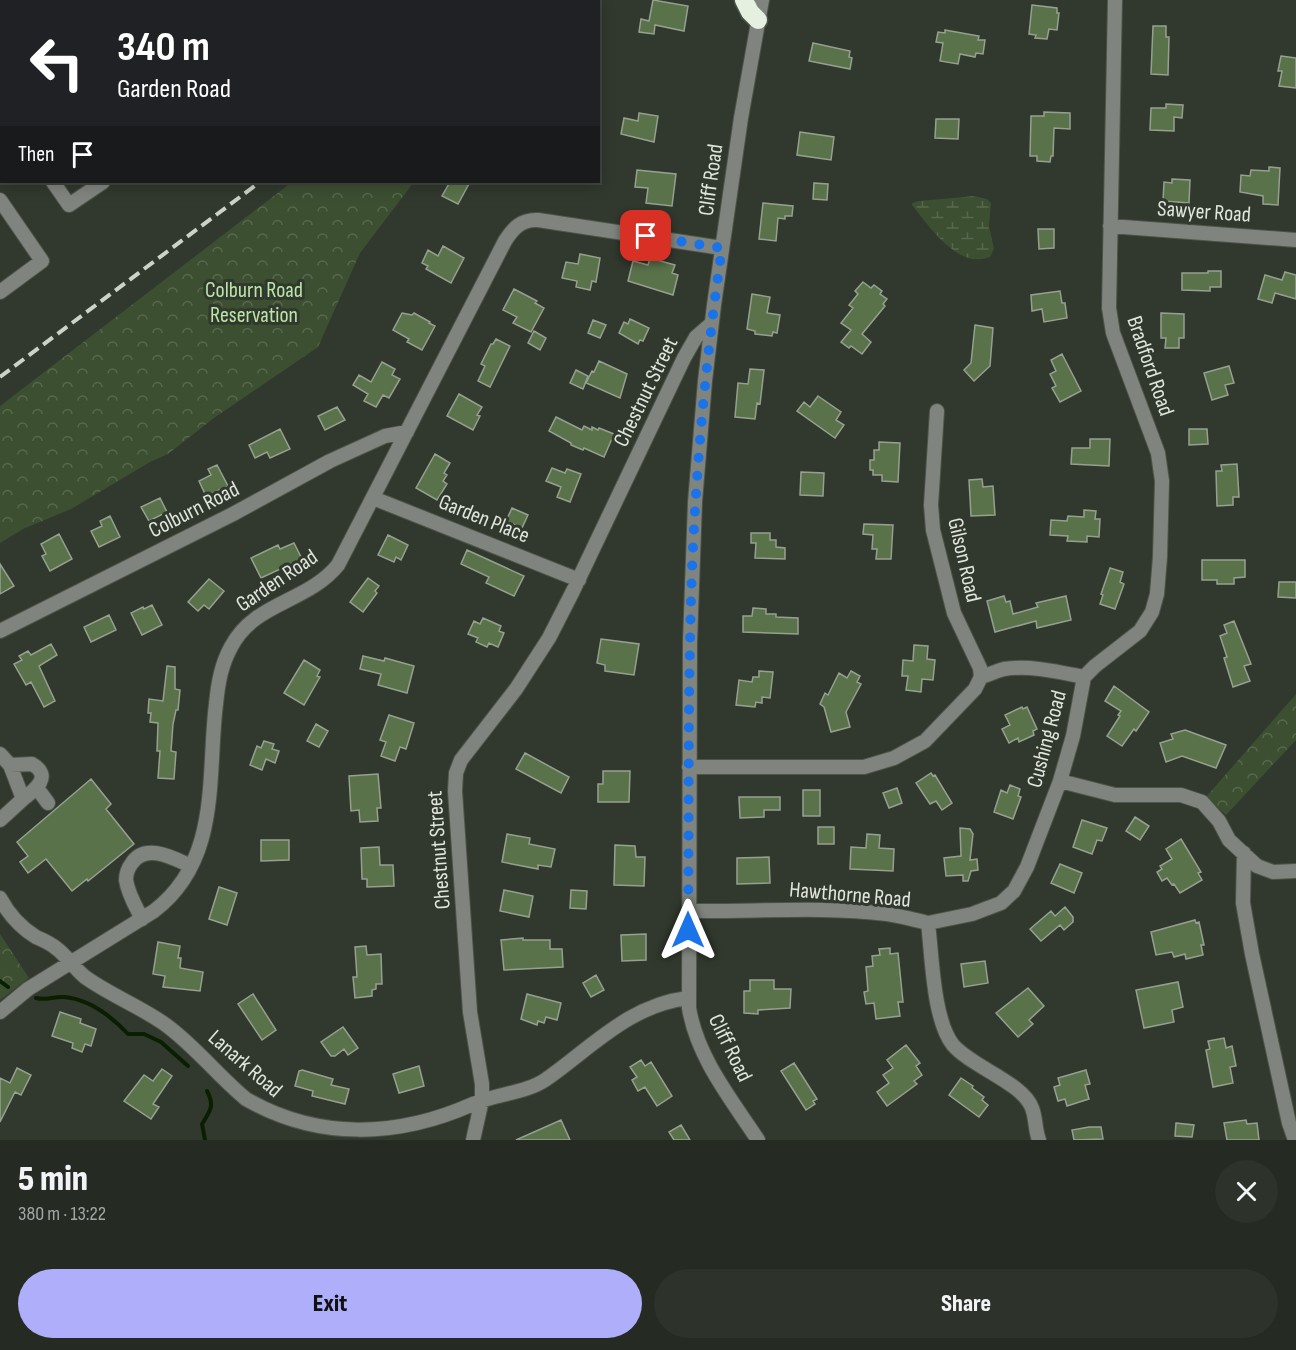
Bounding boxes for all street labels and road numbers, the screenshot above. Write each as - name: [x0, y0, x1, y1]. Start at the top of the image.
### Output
- street label: Cliff Road: [693, 142, 729, 218]
- street label: Sawyer Road: [1156, 195, 1252, 229]
- street label: Bradford Road: [1120, 313, 1180, 419]
- street label: Chestnut Street: [608, 332, 684, 451]
- street label: Colburn Road: [144, 476, 244, 544]
- street label: Garden Place: [435, 489, 533, 549]
- street label: Gilson Road: [941, 515, 987, 605]
- street label: Garden Road: [231, 544, 323, 618]
- street label: Cushing Road: [1021, 687, 1073, 791]
- street label: Chestnut Street: [421, 790, 457, 910]
- street label: Hawthorne Road: [788, 876, 912, 914]
- street label: Cliff Road: [702, 1010, 758, 1086]
- street label: Lanark Road: [202, 1024, 288, 1104]

